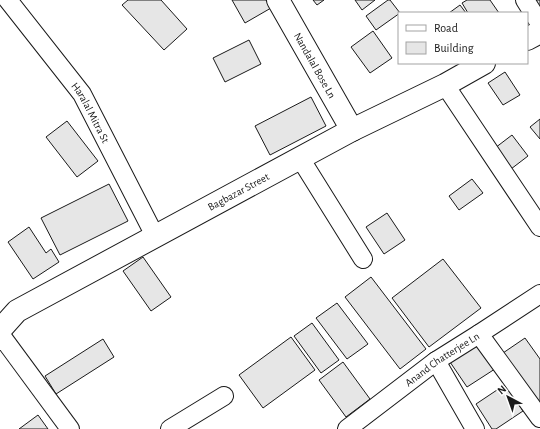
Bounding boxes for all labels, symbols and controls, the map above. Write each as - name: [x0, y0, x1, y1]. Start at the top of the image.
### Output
- legend: [398, 12, 528, 64]
- text: Road: [434, 22, 458, 34]
- street label: Nandalal Bose Ln: [292, 30, 338, 100]
- text: Building: [434, 42, 474, 54]
- street label: Haralal Mitra St: [70, 80, 112, 145]
- street label: Bagbazar Street: [206, 170, 271, 212]
- street label: Anand Chatterjee Ln: [403, 330, 481, 388]
- north arrow: [488, 377, 528, 417]
- text: N: [495, 383, 508, 396]

